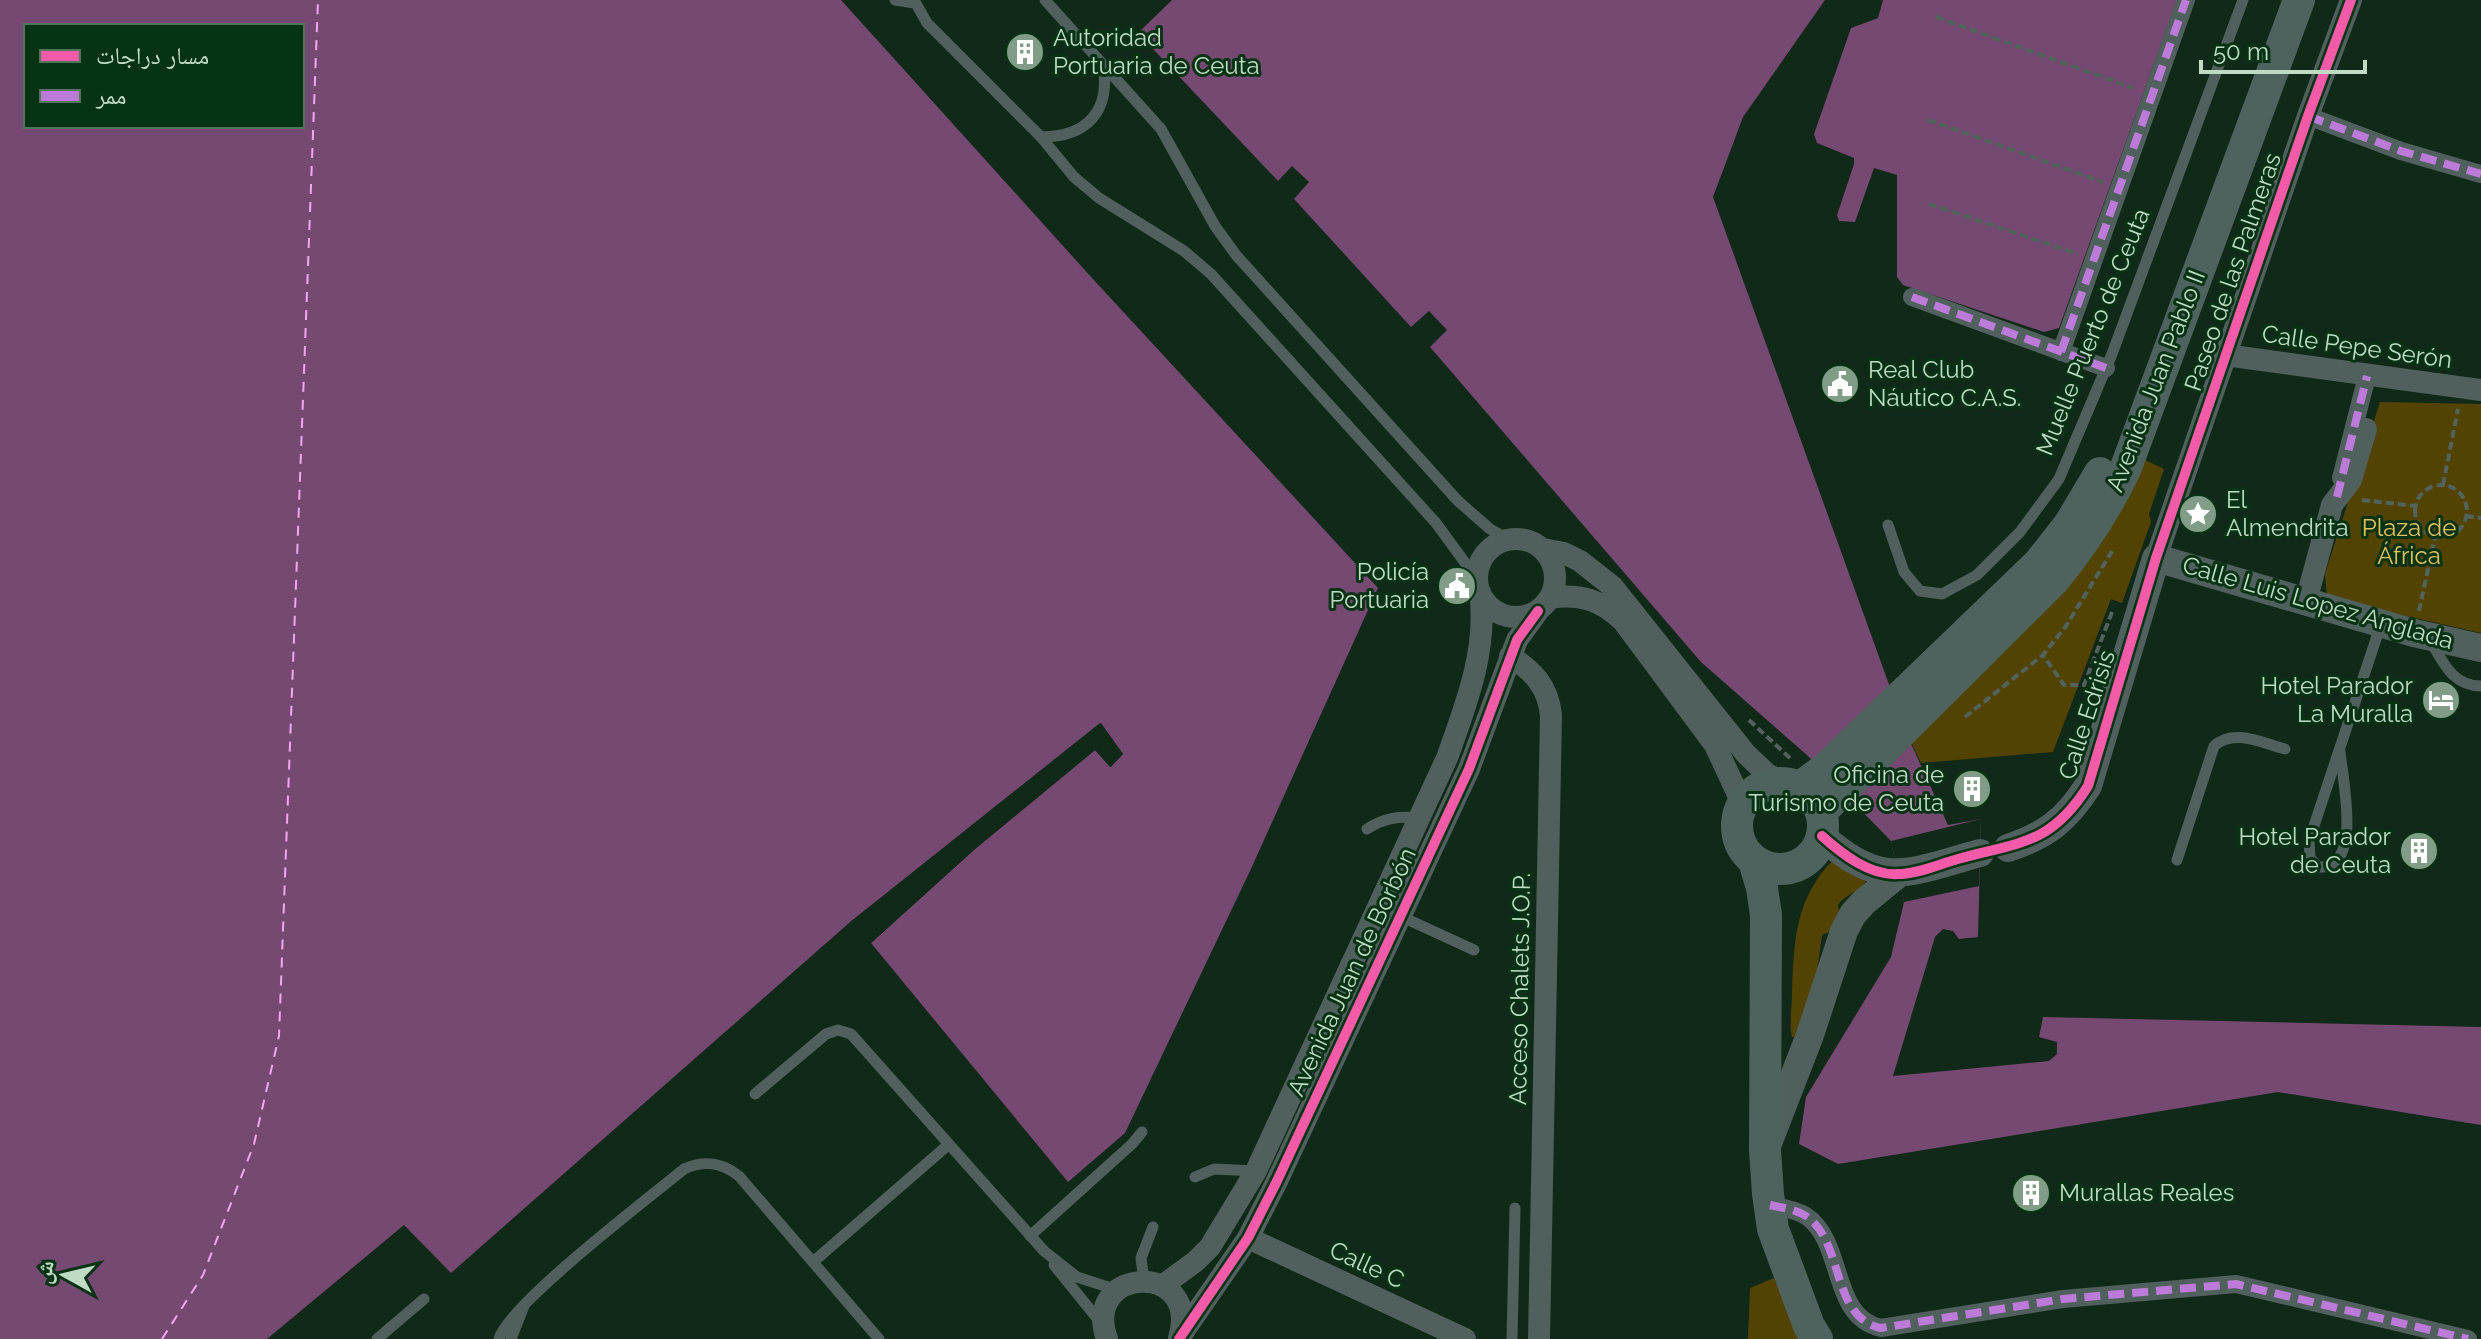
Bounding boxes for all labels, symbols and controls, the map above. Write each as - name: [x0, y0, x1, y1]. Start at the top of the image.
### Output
- place label: Autoridad Portuaria de Ceuta: [1053, 23, 1260, 80]
- legend: [24, 24, 304, 128]
- scale bar: [2201, 24, 2365, 74]
- building icon: Autoridad Portuaria de Ceuta: [1004, 31, 1046, 73]
- text: 50 m: [2213, 37, 2269, 66]
- text: مسار دراجات: [96, 41, 209, 70]
- text: ممر: [95, 81, 127, 110]
- street label: Paseo de las Palmeras: [2178, 149, 2287, 395]
- street label: Muelle Puerto de Ceuta: [2030, 204, 2155, 459]
- street label: Avenida Juan Pablo II: [2100, 266, 2211, 496]
- street label: Calle Pepe Serón: [2260, 319, 2454, 374]
- place label: Real Club Náutico C.A.S.: [1868, 355, 2021, 412]
- public building icon: Real Club Náutico C.A.S.: [1819, 363, 1861, 405]
- place label: El Almendrita: [2226, 485, 2349, 542]
- place icon: El Almendrita: [2177, 493, 2219, 535]
- park label: Plaza de África: [2362, 513, 2456, 570]
- street label: Calle Luis Lopez Anglada: [2179, 550, 2457, 655]
- place label: Policía Portuaria: [1329, 557, 1429, 614]
- public building icon: Policía Portuaria: [1436, 565, 1478, 607]
- street label: Calle Edrisis: [2052, 647, 2121, 783]
- place label: Hotel Parador La Muralla: [2261, 671, 2414, 728]
- hotel icon: Hotel Parador La Muralla: [2420, 679, 2462, 721]
- place label: Oficina de Turismo de Ceuta: [1748, 760, 1944, 817]
- building icon: Oficina de Turismo de Ceuta: [1951, 768, 1993, 810]
- place label: Hotel Parador de Ceuta: [2239, 822, 2392, 879]
- building icon: Hotel Parador de Ceuta: [2398, 830, 2440, 872]
- street label: Avenida Juan de Borbón: [1281, 843, 1422, 1100]
- street label: Acceso Chalets J.O.P.: [1503, 873, 1536, 1105]
- building icon: Murallas Reales: [2010, 1172, 2052, 1214]
- place label: Murallas Reales: [2059, 1178, 2234, 1207]
- north arrow: [24, 1235, 104, 1315]
- street label: Calle C: [1325, 1235, 1409, 1294]
- text: ش: [30, 1259, 60, 1286]

